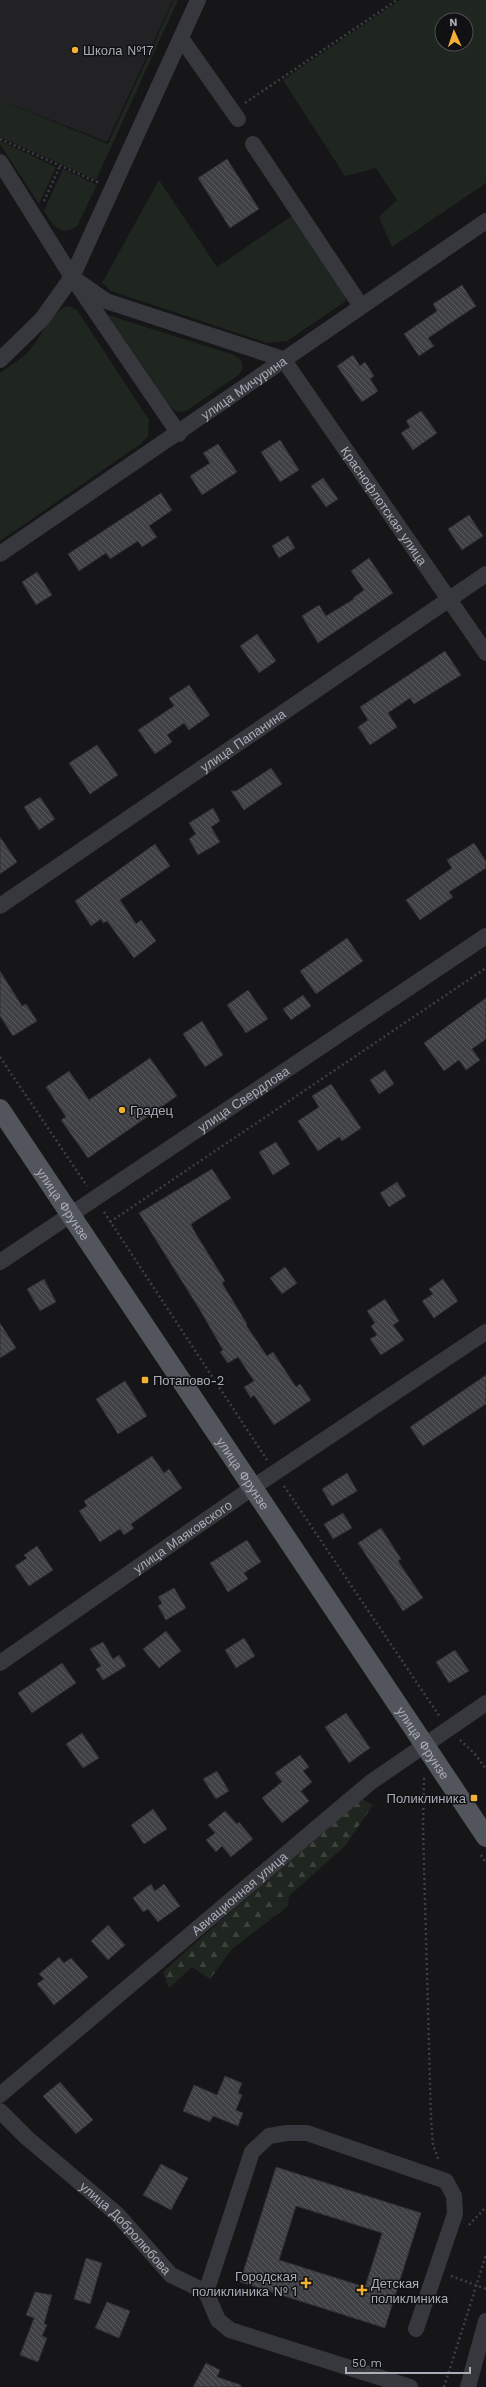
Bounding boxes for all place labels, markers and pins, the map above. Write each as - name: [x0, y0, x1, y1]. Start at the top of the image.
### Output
- place label: Школа №17: [83, 43, 154, 58]
- marker: Школа №17: [70, 45, 80, 55]
- place label: Градец: [130, 1103, 174, 1118]
- marker: Градец: [117, 1105, 127, 1115]
- place label: Потапово-2: [153, 1373, 224, 1388]
- marker: Потапово-2: [140, 1375, 150, 1385]
- place label: Поликлиника: [387, 1791, 467, 1806]
- marker: Поликлиника: [469, 1793, 479, 1803]
- place label: Городская поликлиника № 1: [192, 2269, 297, 2299]
- place label: Детская поликлиника: [371, 2276, 449, 2306]
- marker: Городская поликлиника № 1: [300, 2277, 312, 2289]
- marker: Детская поликлиника: [356, 2284, 368, 2296]

